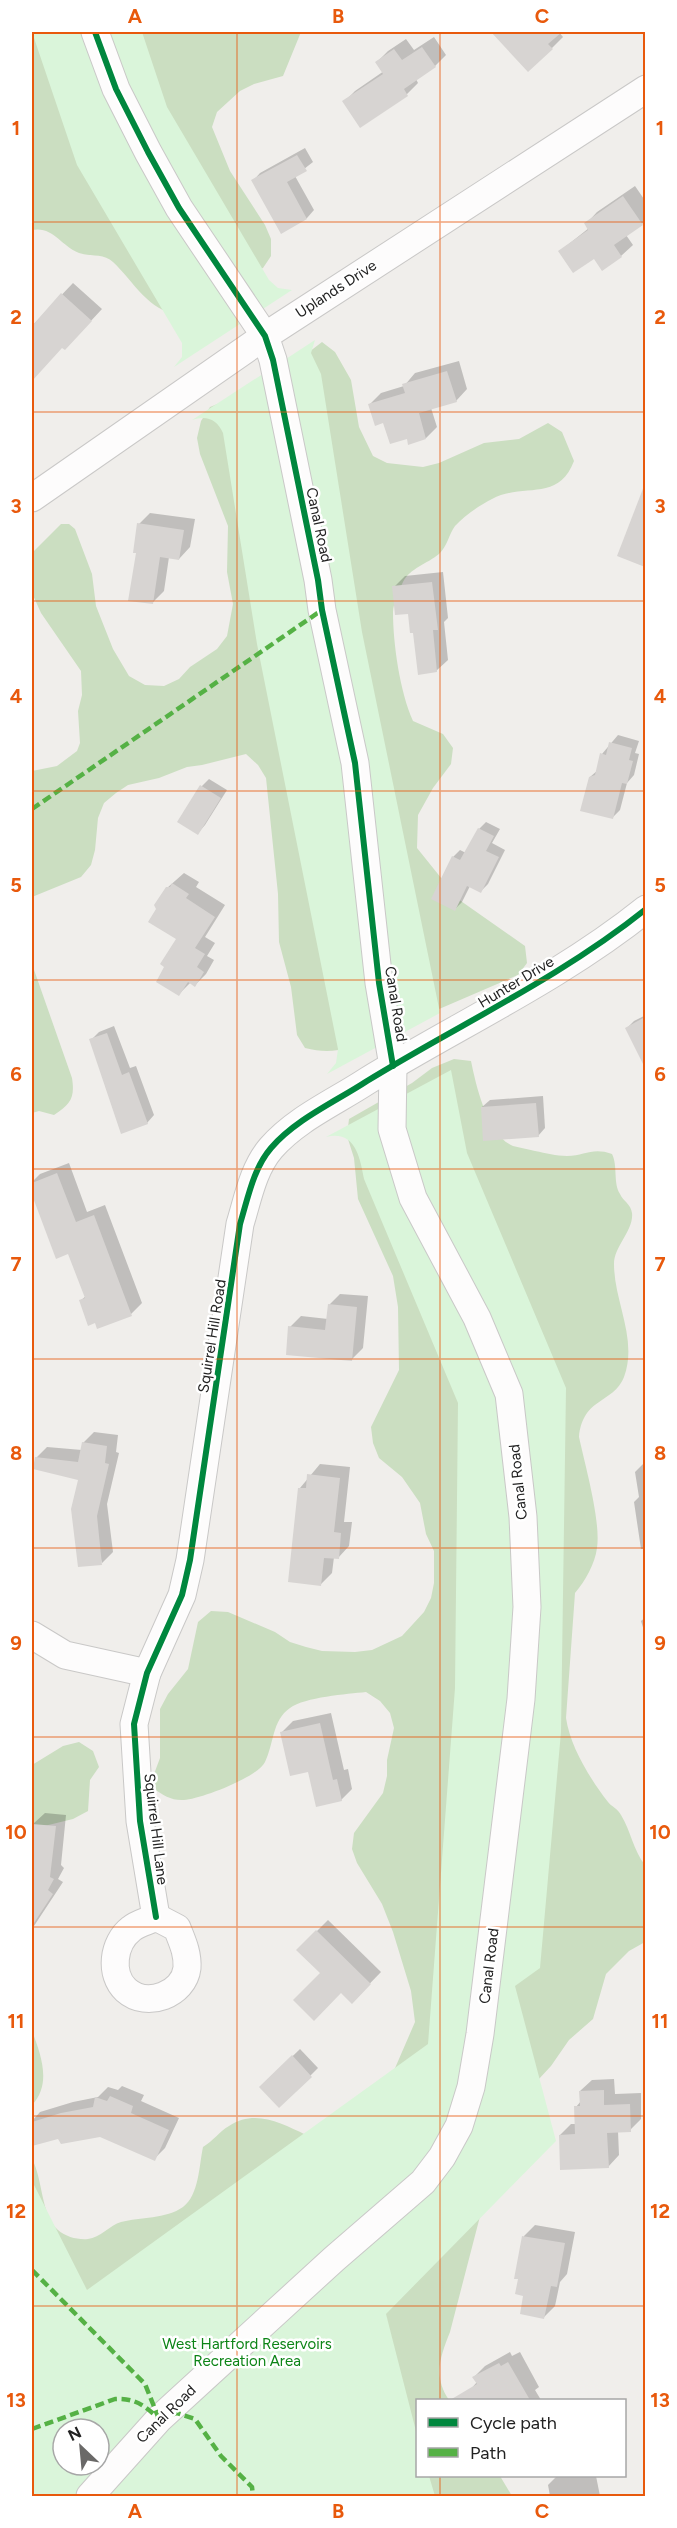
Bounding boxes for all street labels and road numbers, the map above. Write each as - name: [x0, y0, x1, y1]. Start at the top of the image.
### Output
- street label: Uplands Drive: [292, 256, 380, 322]
- street label: Canal Road: [302, 486, 336, 564]
- street label: Hunter Drive: [475, 952, 557, 1012]
- street label: Canal Road: [381, 965, 411, 1043]
- street label: Squirrel Hill Road: [194, 1278, 230, 1394]
- street label: Canal Road: [505, 1443, 531, 1521]
- street label: Squirrel Hill Lane: [140, 1772, 172, 1886]
- street label: Canal Road: [475, 1927, 503, 2005]
- street label: Canal Road: [132, 2381, 200, 2447]

